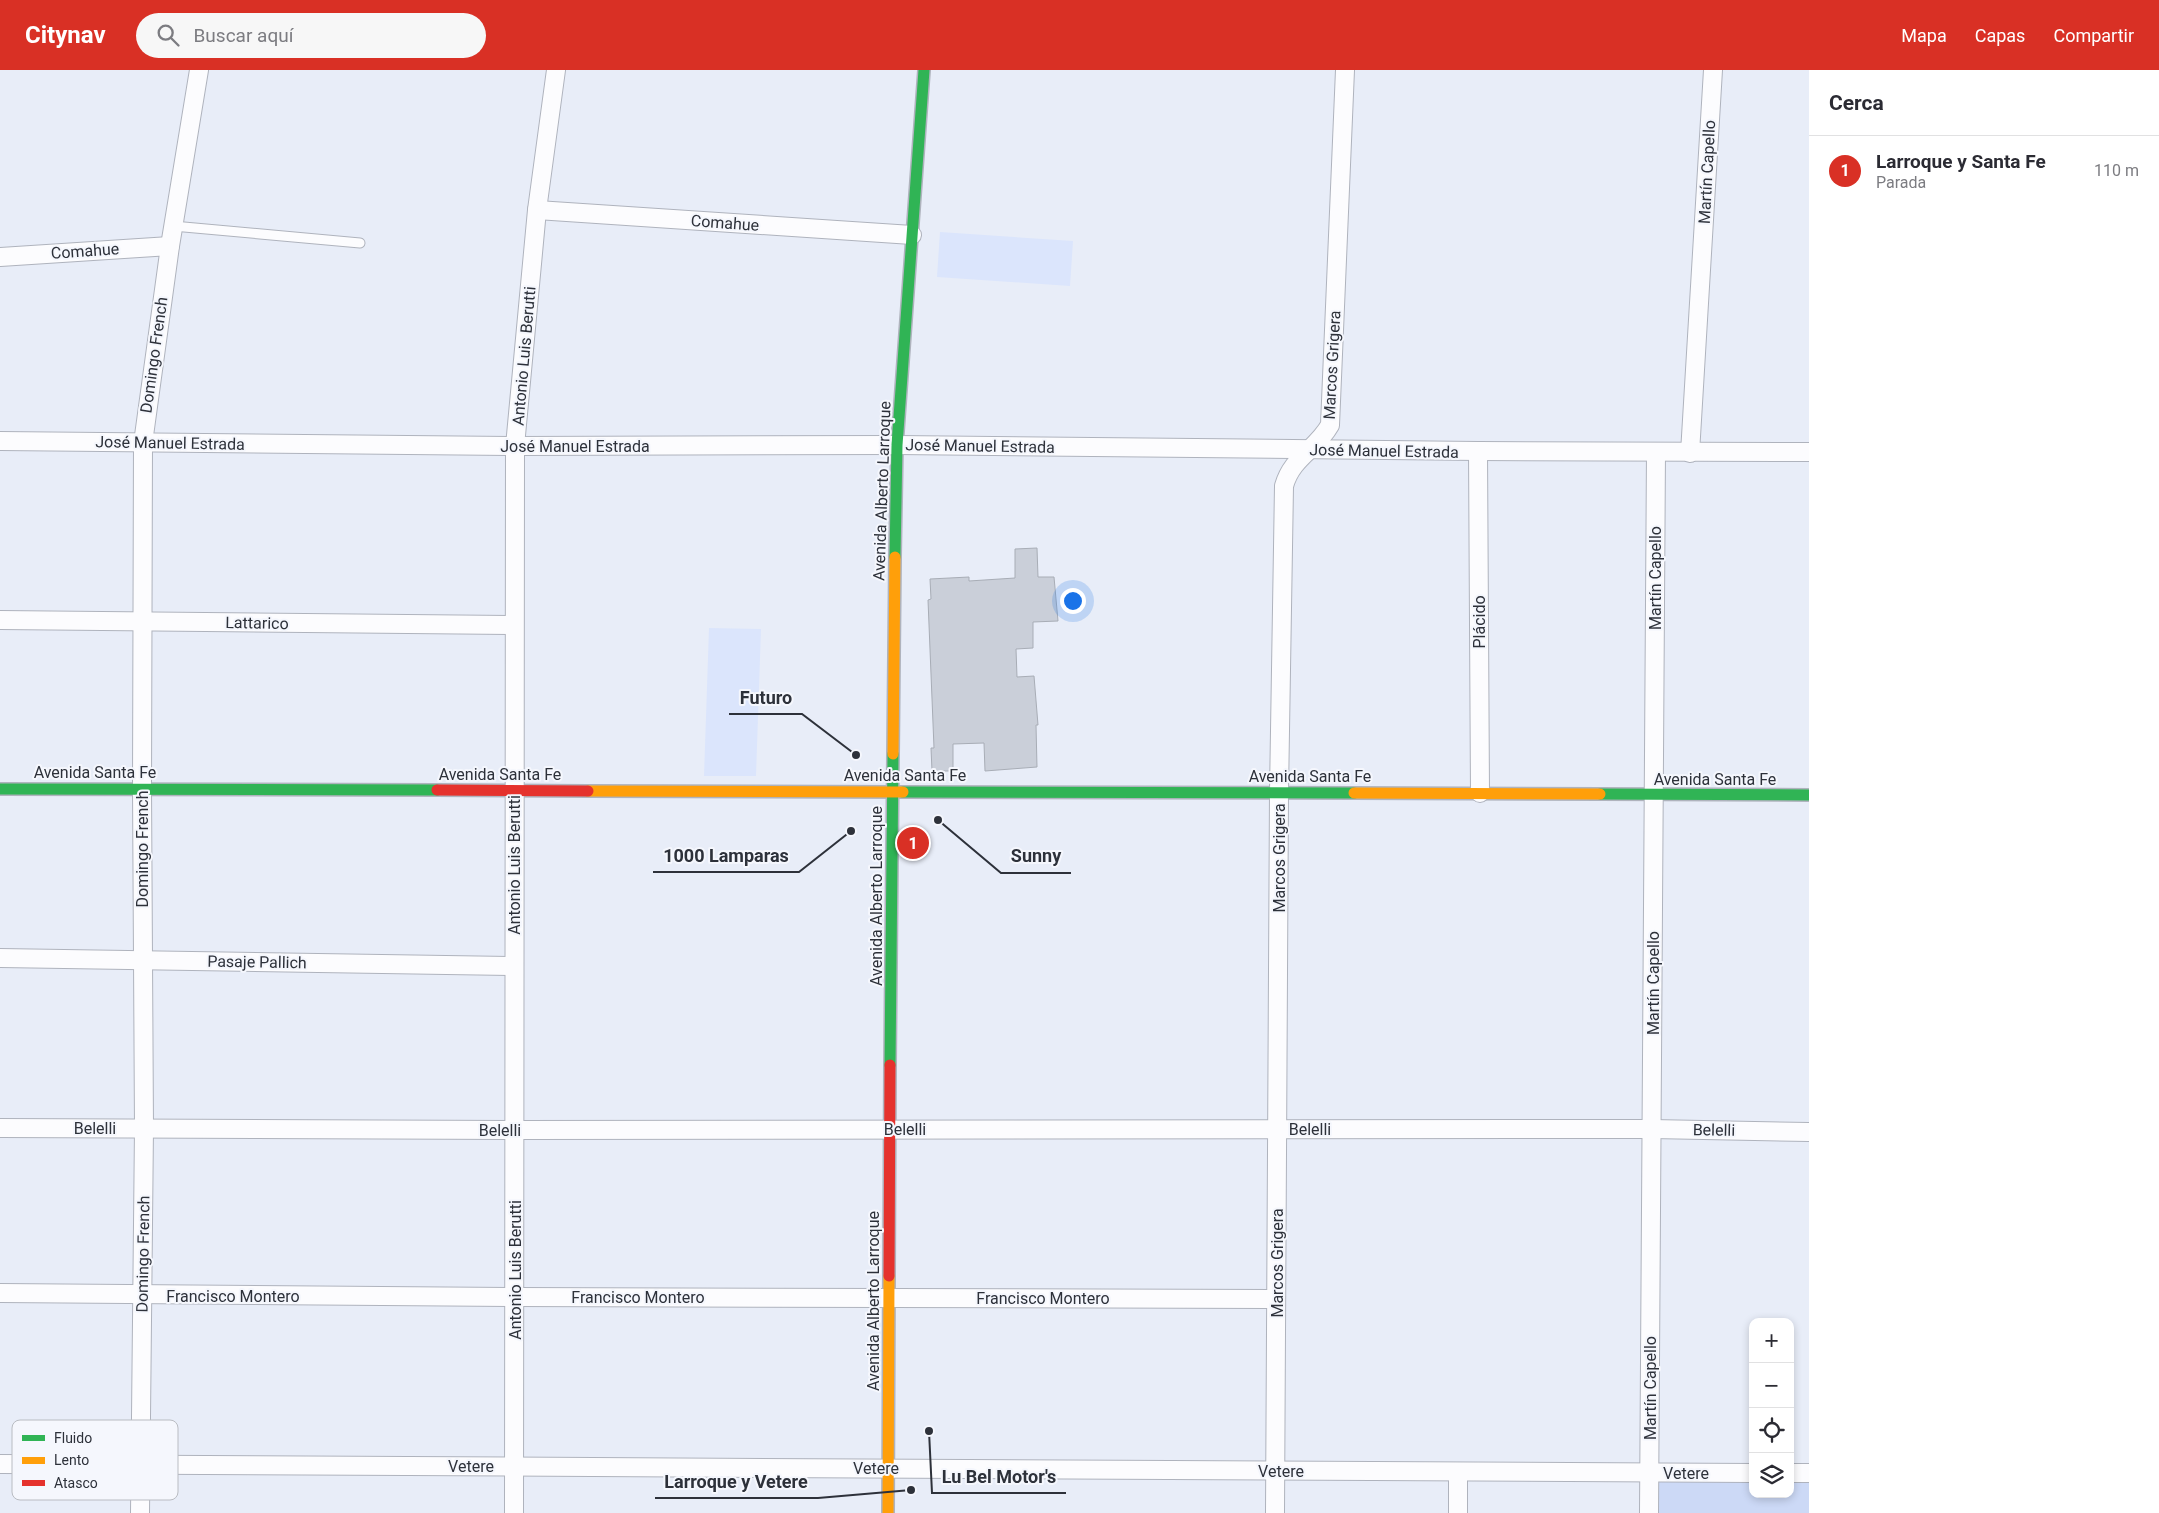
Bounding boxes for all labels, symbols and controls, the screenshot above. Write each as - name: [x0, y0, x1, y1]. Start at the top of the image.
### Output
- search box: [136, 13, 486, 58]
- text: Citynav: [25, 21, 106, 49]
- icon: search: [154, 21, 182, 49]
- text: Buscar aquí: [194, 24, 293, 47]
- text: Mapa: [1901, 25, 1947, 46]
- text: Capas: [1975, 25, 2025, 46]
- text: Compartir: [2053, 25, 2134, 46]
- text: Cerca: [1829, 91, 1884, 115]
- street label: Martín Capello: [1695, 120, 1719, 224]
- text: Larroque y Santa Fe: [1876, 150, 2046, 173]
- text: 1: [1840, 161, 1850, 180]
- text: 110 m: [2094, 161, 2139, 180]
- text: Parada: [1876, 173, 1926, 192]
- street label: Comahue: [690, 211, 760, 235]
- street label: Comahue: [50, 239, 120, 263]
- street label: Antonio Luis Berutti: [508, 286, 540, 426]
- street label: Domingo French: [136, 296, 172, 414]
- street label: Marcos Grigera: [1320, 310, 1344, 420]
- street label: Avenida Alberto Larroque: [869, 401, 895, 581]
- street label: José Manuel Estrada: [95, 432, 245, 454]
- street label: José Manuel Estrada: [905, 435, 1055, 457]
- street label: José Manuel Estrada: [500, 437, 650, 456]
- street label: José Manuel Estrada: [1309, 440, 1459, 462]
- street label: Martín Capello: [1646, 526, 1665, 630]
- your location: [1060, 588, 1086, 614]
- street label: Plácido: [1470, 595, 1489, 649]
- street label: Lattarico: [225, 613, 289, 633]
- callout: Futuro: [729, 681, 802, 714]
- text: Futuro: [740, 687, 792, 708]
- street label: Avenida Santa Fe: [34, 763, 156, 782]
- street label: Avenida Santa Fe: [439, 765, 561, 784]
- street label: Avenida Santa Fe: [844, 766, 966, 785]
- street label: Avenida Santa Fe: [1249, 767, 1371, 786]
- street label: Avenida Santa Fe: [1654, 770, 1776, 789]
- street label: Domingo French: [133, 791, 152, 907]
- street label: Antonio Luis Berutti: [505, 795, 524, 935]
- street label: Marcos Grigera: [1270, 803, 1289, 913]
- street label: Avenida Alberto Larroque: [867, 806, 886, 986]
- pin: 1: [897, 824, 929, 862]
- callout: 1000 Lamparas: [653, 839, 799, 872]
- callout: Sunny: [1001, 840, 1071, 873]
- text: 1000 Lamparas: [663, 845, 789, 866]
- text: Sunny: [1011, 845, 1062, 866]
- street label: Martín Capello: [1644, 931, 1663, 1035]
- street label: Pasaje Pallich: [207, 952, 307, 972]
- street label: Belelli: [74, 1119, 116, 1138]
- street label: Belelli: [884, 1120, 926, 1139]
- street label: Belelli: [1289, 1120, 1331, 1139]
- street label: Belelli: [1693, 1120, 1735, 1140]
- street label: Belelli: [479, 1121, 521, 1140]
- street label: Domingo French: [132, 1195, 154, 1313]
- street label: Antonio Luis Berutti: [506, 1200, 525, 1340]
- street label: Marcos Grigera: [1268, 1208, 1287, 1318]
- street label: Avenida Alberto Larroque: [864, 1211, 883, 1391]
- street label: Francisco Montero: [166, 1287, 300, 1306]
- street label: Francisco Montero: [571, 1288, 705, 1307]
- street label: Francisco Montero: [976, 1289, 1110, 1308]
- map controls: [1749, 1318, 1794, 1498]
- button: +: [1749, 1318, 1794, 1363]
- street label: Martín Capello: [1641, 1336, 1660, 1440]
- button: −: [1749, 1363, 1794, 1408]
- button: locate: [1749, 1408, 1794, 1453]
- legend: [12, 1420, 178, 1500]
- text: Fluido: [54, 1430, 92, 1446]
- text: Lento: [54, 1452, 89, 1468]
- button: layers: [1749, 1453, 1794, 1498]
- street label: Vetere: [448, 1457, 494, 1476]
- street label: Vetere: [853, 1459, 899, 1478]
- callout: Lu Bel Motor's: [932, 1460, 1066, 1493]
- street label: Vetere: [1258, 1462, 1304, 1481]
- street label: Vetere: [1663, 1464, 1709, 1483]
- callout: Larroque y Vetere: [655, 1465, 818, 1498]
- text: Lu Bel Motor's: [942, 1466, 1056, 1487]
- text: Larroque y Vetere: [664, 1471, 808, 1492]
- text: Atasco: [54, 1475, 98, 1491]

